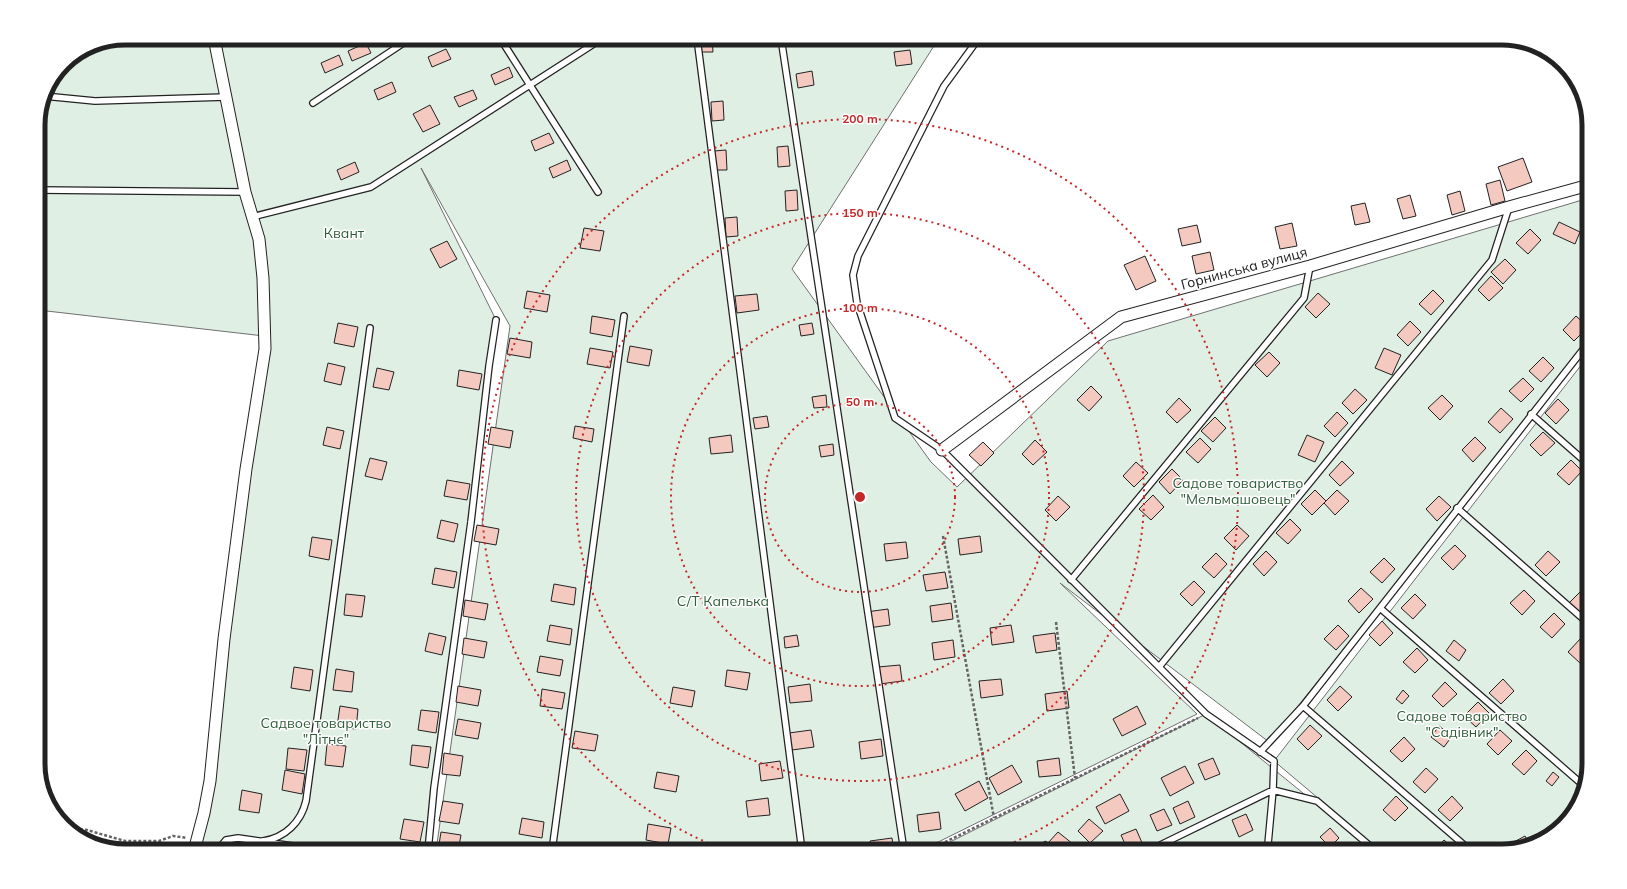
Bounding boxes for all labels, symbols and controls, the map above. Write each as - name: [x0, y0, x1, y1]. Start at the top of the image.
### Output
- text: 200 m: [842, 111, 878, 126]
- text: 150 m: [842, 205, 878, 220]
- park label: Квант: [324, 224, 365, 242]
- street label: Горнинська вулиця: [1179, 242, 1309, 294]
- text: 100 m: [842, 300, 878, 315]
- text: 50 m: [846, 394, 874, 409]
- park label: Садове товариство "Мельмашовець": [1173, 474, 1303, 508]
- centre of rings: [853, 490, 867, 504]
- park label: С/Т Капелька: [677, 592, 769, 610]
- park label: Садове товариство "Садівник": [1397, 707, 1527, 741]
- park label: Садвое товариство "Літнє": [261, 714, 391, 748]

